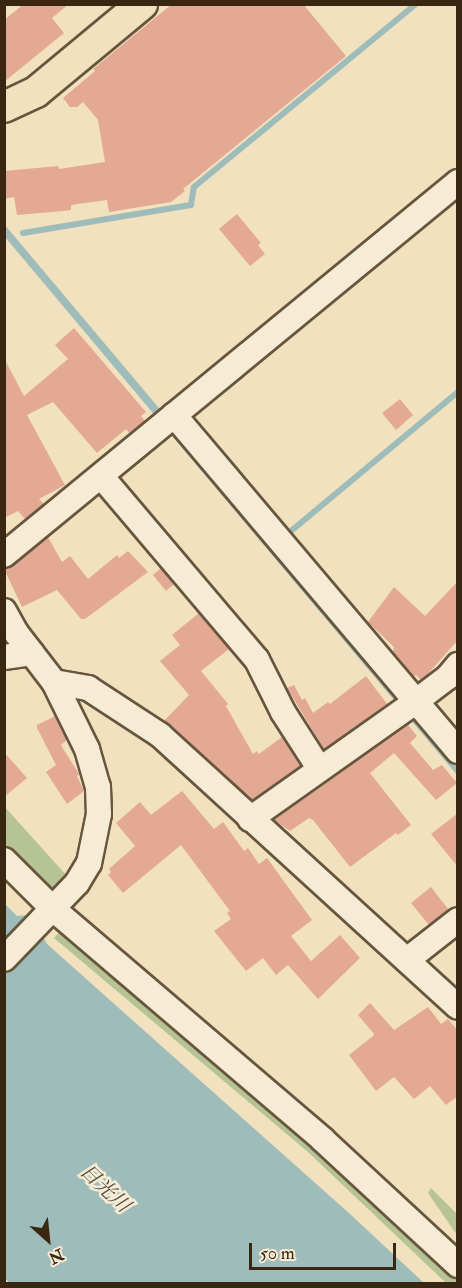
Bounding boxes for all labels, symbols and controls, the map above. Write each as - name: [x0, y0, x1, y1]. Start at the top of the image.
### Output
- water label: 日光川: [75, 1159, 135, 1217]
- north arrow: [18, 1210, 78, 1270]
- scale bar: [252, 1231, 399, 1269]
- text: 50 m: [260, 1242, 295, 1265]
- text: N: [45, 1244, 67, 1268]

